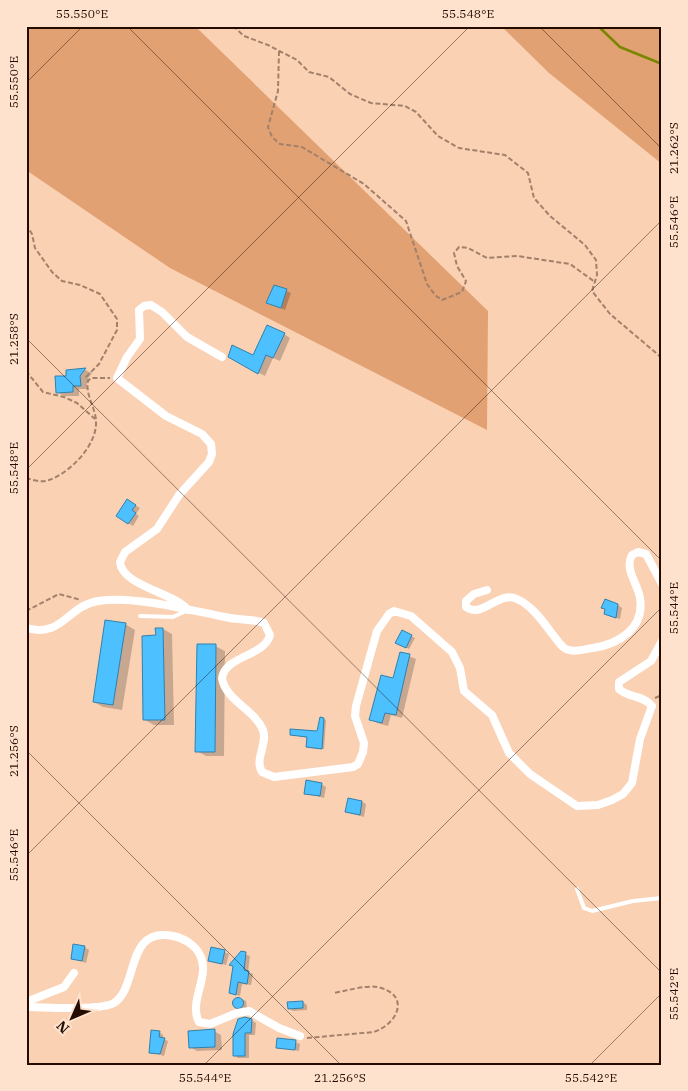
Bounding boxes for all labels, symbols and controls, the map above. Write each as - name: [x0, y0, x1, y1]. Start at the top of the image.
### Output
- text: 55.550°E: [56, 6, 108, 21]
- text: 55.548°E: [442, 6, 494, 21]
- text: 55.550°E: [6, 56, 21, 108]
- text: 21.262°S: [666, 122, 681, 174]
- text: 55.546°E: [666, 196, 681, 248]
- text: 21.258°S: [6, 313, 21, 365]
- text: 55.548°E: [6, 442, 21, 494]
- text: 55.544°E: [666, 582, 681, 634]
- text: 21.256°S: [6, 725, 21, 777]
- text: 55.546°E: [6, 829, 21, 881]
- text: 55.542°E: [666, 968, 681, 1020]
- north arrow: [48, 994, 98, 1044]
- text: N: [53, 1017, 73, 1037]
- text: 55.544°E: [179, 1070, 231, 1085]
- text: 21.256°S: [314, 1070, 366, 1085]
- text: 55.542°E: [565, 1070, 617, 1085]

